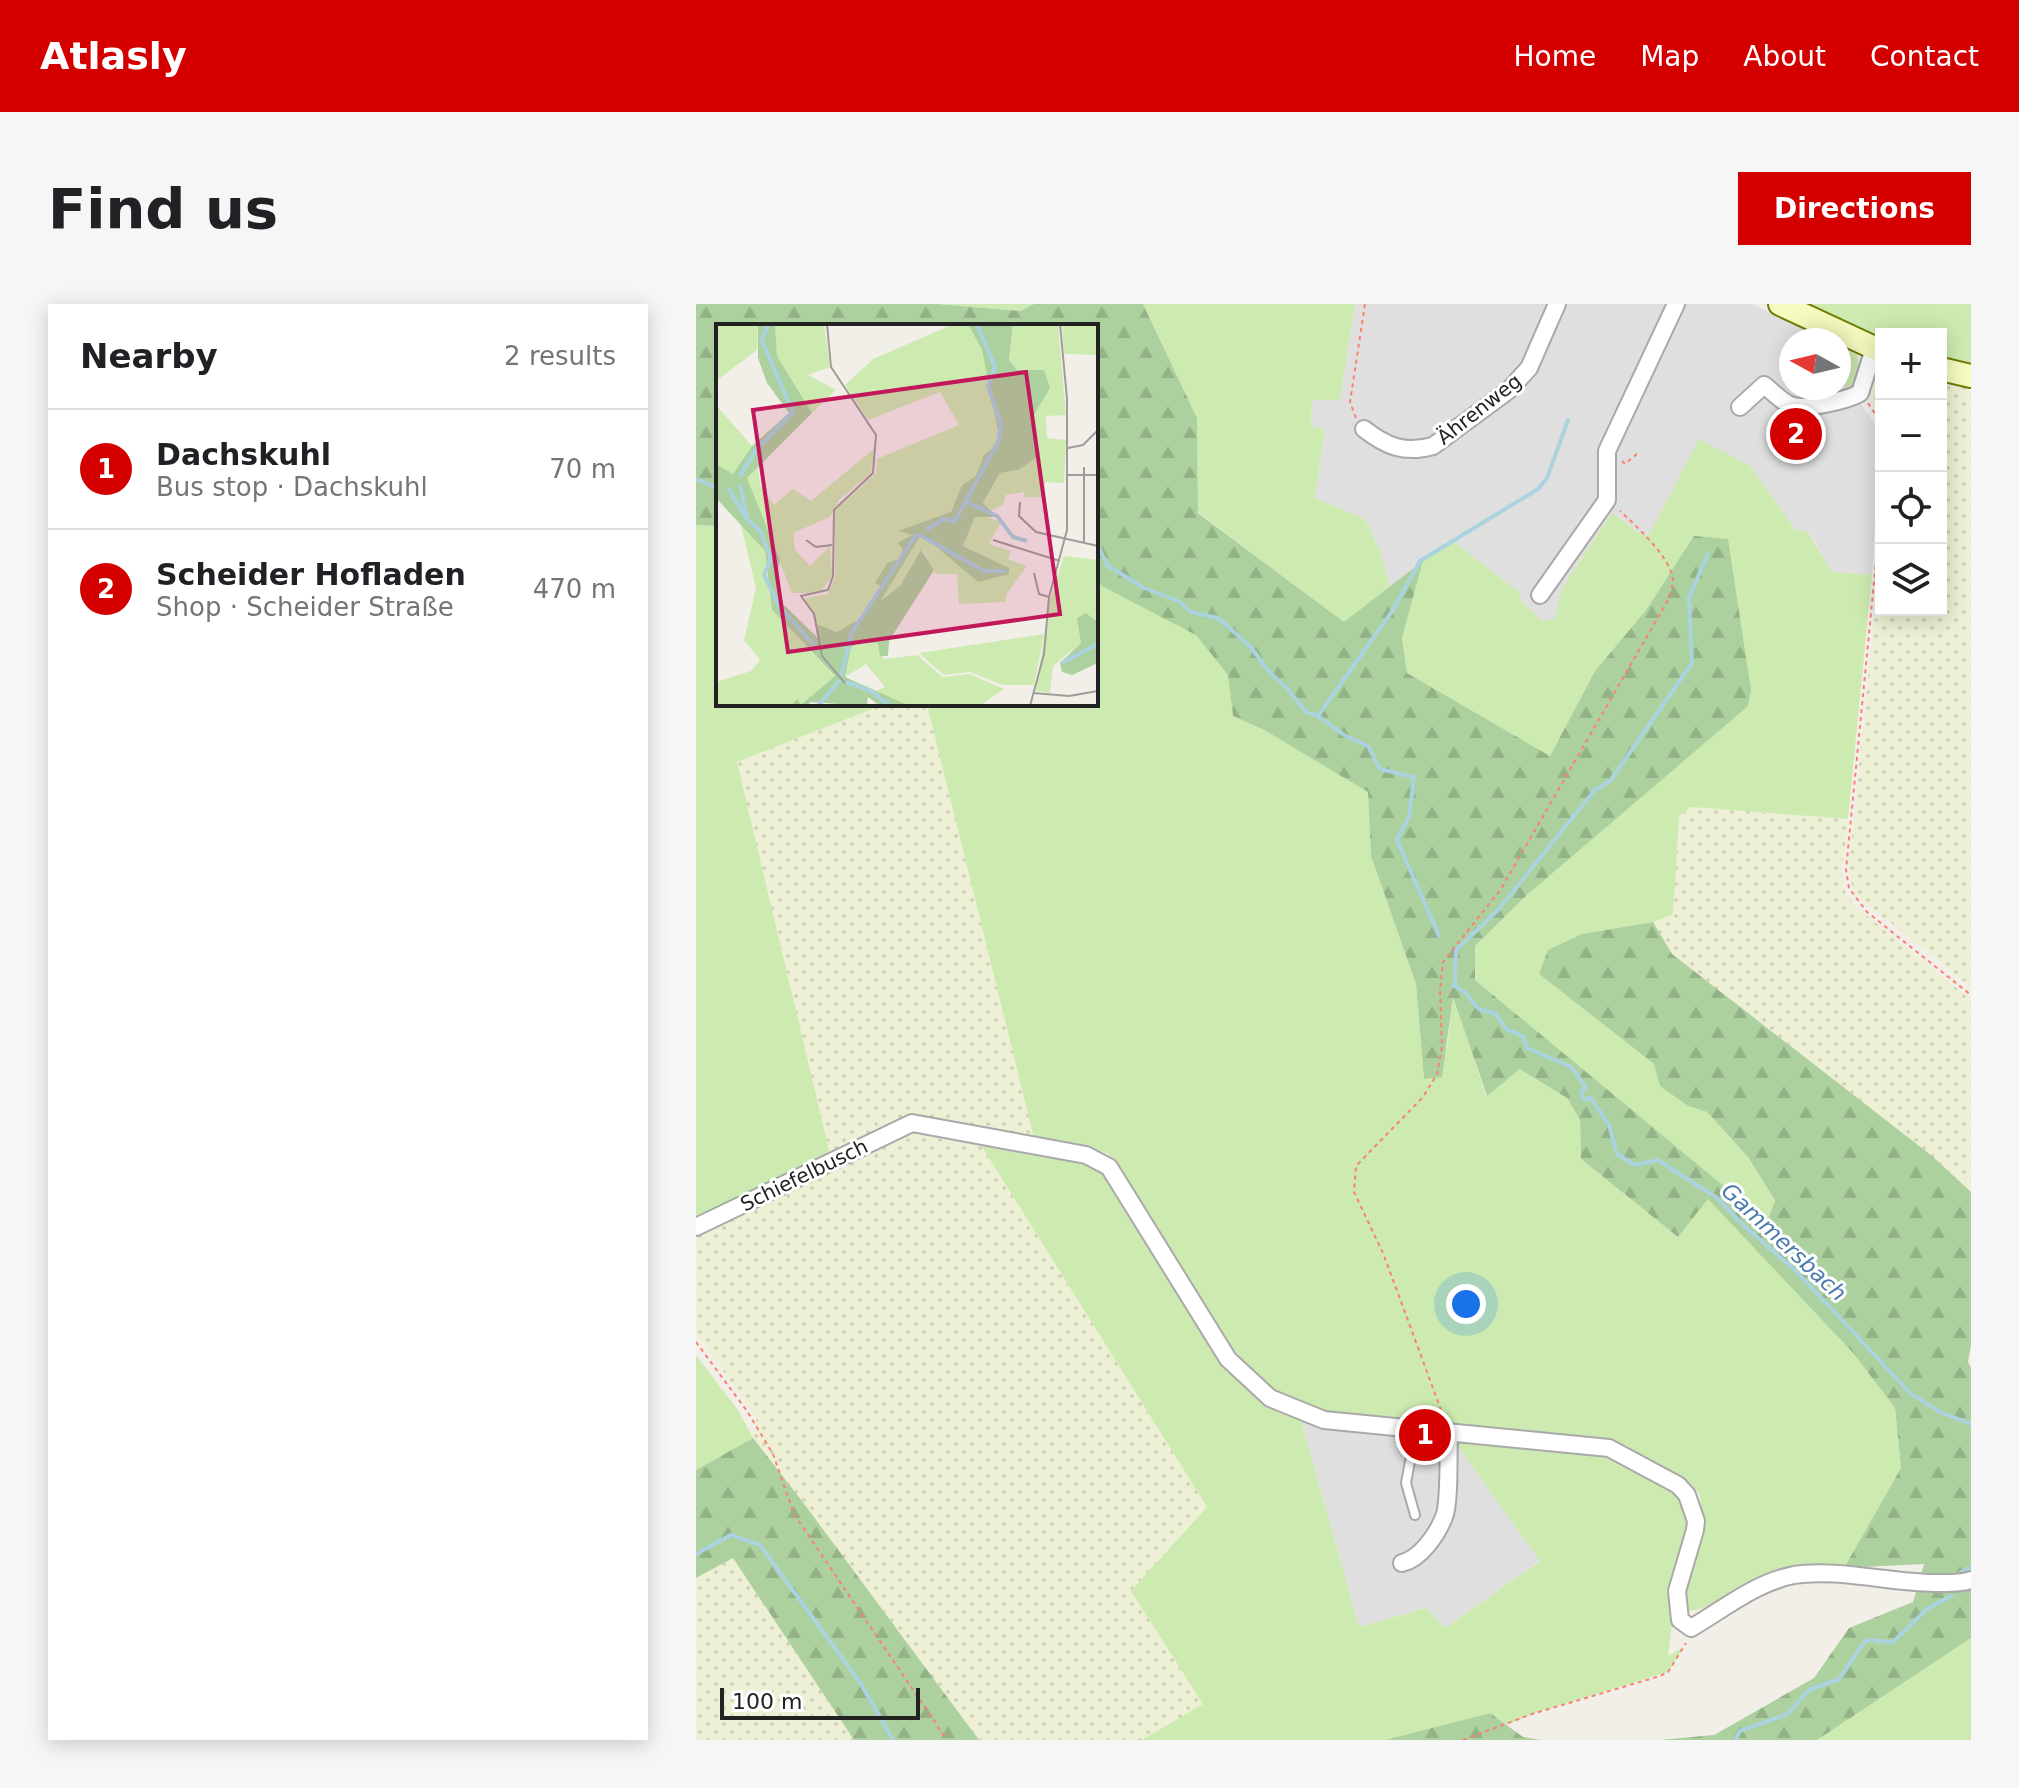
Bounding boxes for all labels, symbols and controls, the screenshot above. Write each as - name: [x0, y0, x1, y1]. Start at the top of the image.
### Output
- text: Atlasly: [40, 34, 187, 78]
- text: Home: [1513, 40, 1596, 73]
- text: Map: [1640, 40, 1699, 73]
- text: About: [1743, 40, 1826, 73]
- text: Contact: [1870, 40, 1979, 73]
- button: Directions: [1738, 172, 1971, 245]
- text: Find us: [48, 176, 278, 241]
- inset map: [716, 324, 1098, 706]
- north arrow: [1779, 328, 1851, 400]
- map controls: [1875, 328, 1947, 616]
- button: +: [1875, 328, 1947, 400]
- text: Nearby: [80, 336, 218, 376]
- text: 2 results: [504, 341, 616, 371]
- street label: Ährenweg: [1432, 369, 1526, 449]
- button: −: [1875, 400, 1947, 472]
- pin: 2: [1770, 404, 1822, 464]
- text: Dachskuhl: [156, 437, 331, 472]
- text: 1: [97, 454, 115, 484]
- text: 70 m: [549, 454, 616, 484]
- text: Bus stop · Dachskuhl: [156, 472, 428, 502]
- button: locate: [1875, 472, 1947, 544]
- button: layers: [1875, 544, 1947, 616]
- text: Scheider Hofladen: [156, 557, 466, 592]
- text: 2: [97, 574, 115, 604]
- text: 470 m: [533, 574, 616, 604]
- text: Shop · Scheider Straße: [156, 592, 454, 622]
- street label: Schiefelbusch: [736, 1134, 872, 1216]
- water label: Gammersbach: [1717, 1178, 1851, 1306]
- your location: [1446, 1284, 1486, 1324]
- pin: 1: [1399, 1405, 1451, 1465]
- scale bar: [720, 1684, 920, 1720]
- text: 100 m: [732, 1689, 802, 1714]

